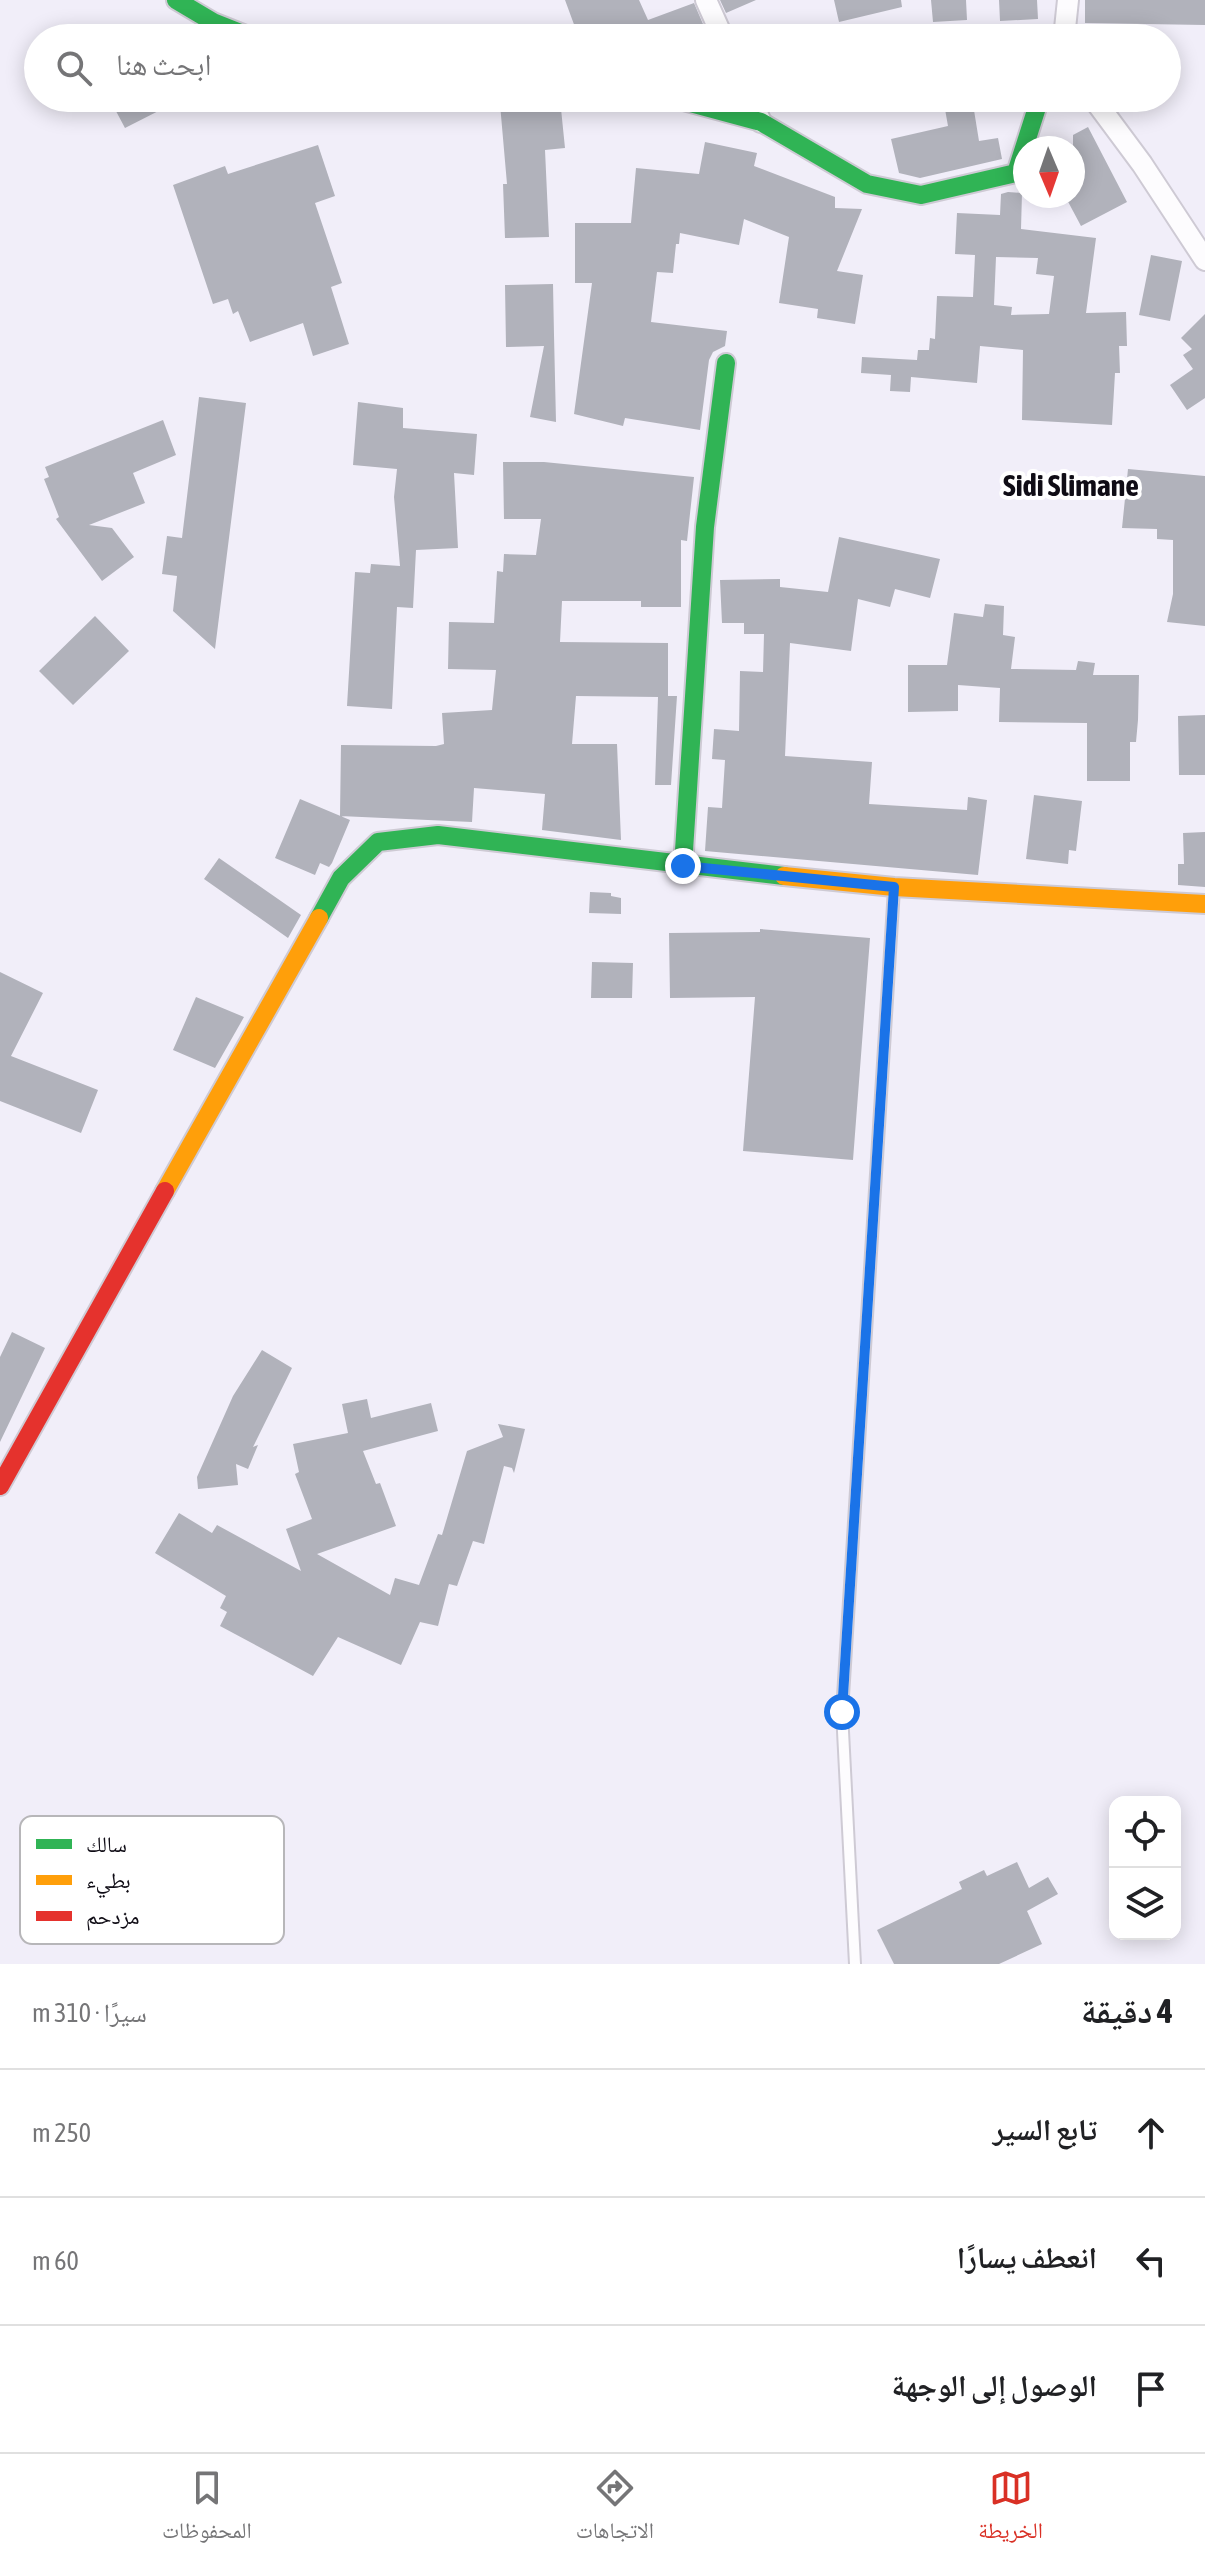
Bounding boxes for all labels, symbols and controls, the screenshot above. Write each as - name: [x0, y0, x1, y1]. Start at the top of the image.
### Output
- search box: [24, 24, 1181, 112]
- icon: search: [52, 46, 96, 90]
- text: ابحث هنا: [116, 47, 212, 81]
- north arrow: [1013, 136, 1085, 208]
- district label: Sidi Slimane: [1003, 468, 1139, 502]
- route end: [665, 848, 701, 884]
- route start: [824, 1694, 860, 1730]
- map controls: [1109, 1796, 1181, 1940]
- button: locate: [1109, 1796, 1181, 1868]
- legend: [20, 1816, 284, 1944]
- text: سالك: [86, 1831, 127, 1857]
- text: بطيء: [86, 1867, 131, 1898]
- button: layers: [1109, 1868, 1181, 1940]
- text: مزدحم: [86, 1903, 140, 1931]
- text: 4 دقيقة: [1081, 1991, 1173, 2030]
- text: سيرًا · 310 m: [32, 1998, 147, 2028]
- icon: ahead: [1129, 2111, 1173, 2155]
- text: تابع السير: [993, 2112, 1097, 2146]
- text: 250 m: [32, 2118, 91, 2148]
- icon: left: [1129, 2239, 1173, 2283]
- text: انعطف يسارًا: [957, 2240, 1097, 2274]
- text: 60 m: [32, 2246, 79, 2276]
- icon: arrive: [1129, 2367, 1173, 2411]
- text: الوصول إلى الوجهة: [892, 2368, 1097, 2402]
- tab: المحفوظات: [162, 2466, 252, 2552]
- tab: الاتجاهات: [576, 2466, 654, 2552]
- tab: الخريطة: [978, 2466, 1043, 2552]

